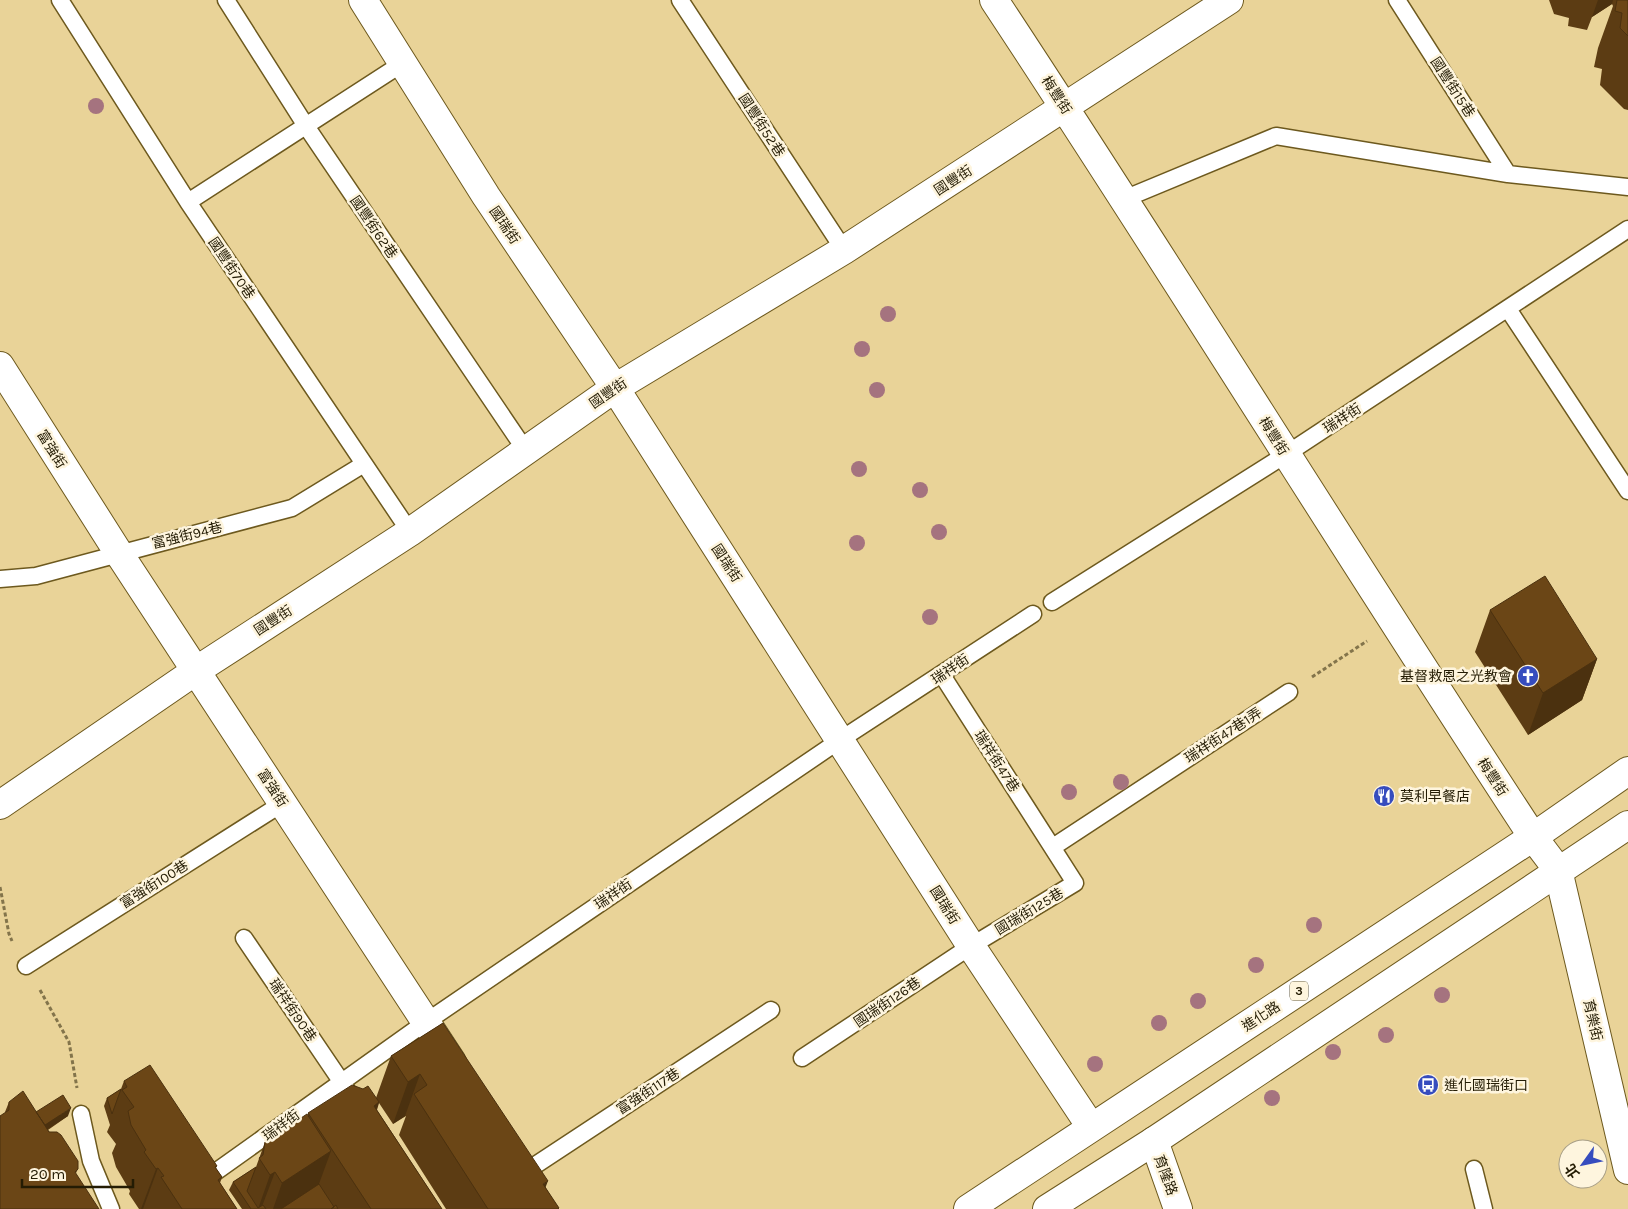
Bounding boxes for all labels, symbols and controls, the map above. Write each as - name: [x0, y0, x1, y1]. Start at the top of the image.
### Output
- street label: 國豐街15巷: [1427, 54, 1478, 121]
- street label: 梅豐街: [1038, 73, 1075, 118]
- street label: 國豐街52巷: [735, 90, 788, 160]
- street label: 國豐街: [931, 162, 976, 199]
- street label: 國豐街62巷: [346, 193, 401, 262]
- street label: 國瑞街: [486, 203, 523, 247]
- street label: 國豐街70巷: [205, 234, 258, 302]
- street label: 國豐街: [586, 375, 630, 412]
- street label: 瑞祥街: [1320, 400, 1365, 437]
- street label: 梅豐街: [1255, 414, 1292, 459]
- street label: 富強街: [33, 427, 70, 472]
- street label: 富強街94巷: [150, 519, 224, 552]
- street label: 國瑞街: [708, 541, 745, 586]
- street label: 國豐街: [251, 602, 296, 639]
- street label: 瑞祥街: [928, 651, 972, 688]
- church icon: 基督救恩之光教會: [1516, 664, 1540, 688]
- place label: 基督救恩之光教會: [1400, 668, 1512, 685]
- street label: 瑞祥街47巷1弄: [1181, 704, 1265, 767]
- street label: 瑞祥街47巷: [970, 727, 1023, 795]
- street label: 梅豐街: [1474, 755, 1511, 800]
- street label: 富強街: [254, 766, 291, 811]
- restaurant icon: 莫利早餐店: [1372, 784, 1396, 808]
- place label: 莫利早餐店: [1400, 788, 1470, 805]
- street label: 富強街100巷: [117, 857, 192, 912]
- street label: 瑞祥街: [591, 876, 635, 913]
- street label: 國瑞街: [926, 883, 963, 928]
- street label: 國瑞街125巷: [992, 884, 1066, 938]
- street label: 國瑞街126巷: [851, 974, 924, 1031]
- street label: 瑞祥街90巷: [265, 975, 320, 1045]
- road number: 3: [1290, 981, 1308, 1000]
- street label: 進化路: [1239, 998, 1284, 1035]
- street label: 育樂街: [1580, 998, 1606, 1042]
- street label: 富強街117巷: [614, 1065, 683, 1118]
- bus stop icon: 進化國瑞街口: [1416, 1073, 1440, 1097]
- place label: 進化國瑞街口: [1444, 1077, 1528, 1094]
- street label: 瑞祥街: [259, 1106, 303, 1145]
- north arrow: [1558, 1139, 1608, 1189]
- street label: 育隆路: [1150, 1153, 1181, 1198]
- scale bar: [22, 1156, 134, 1188]
- text: 北: [1562, 1160, 1583, 1181]
- text: 20 m: [30, 1165, 65, 1183]

